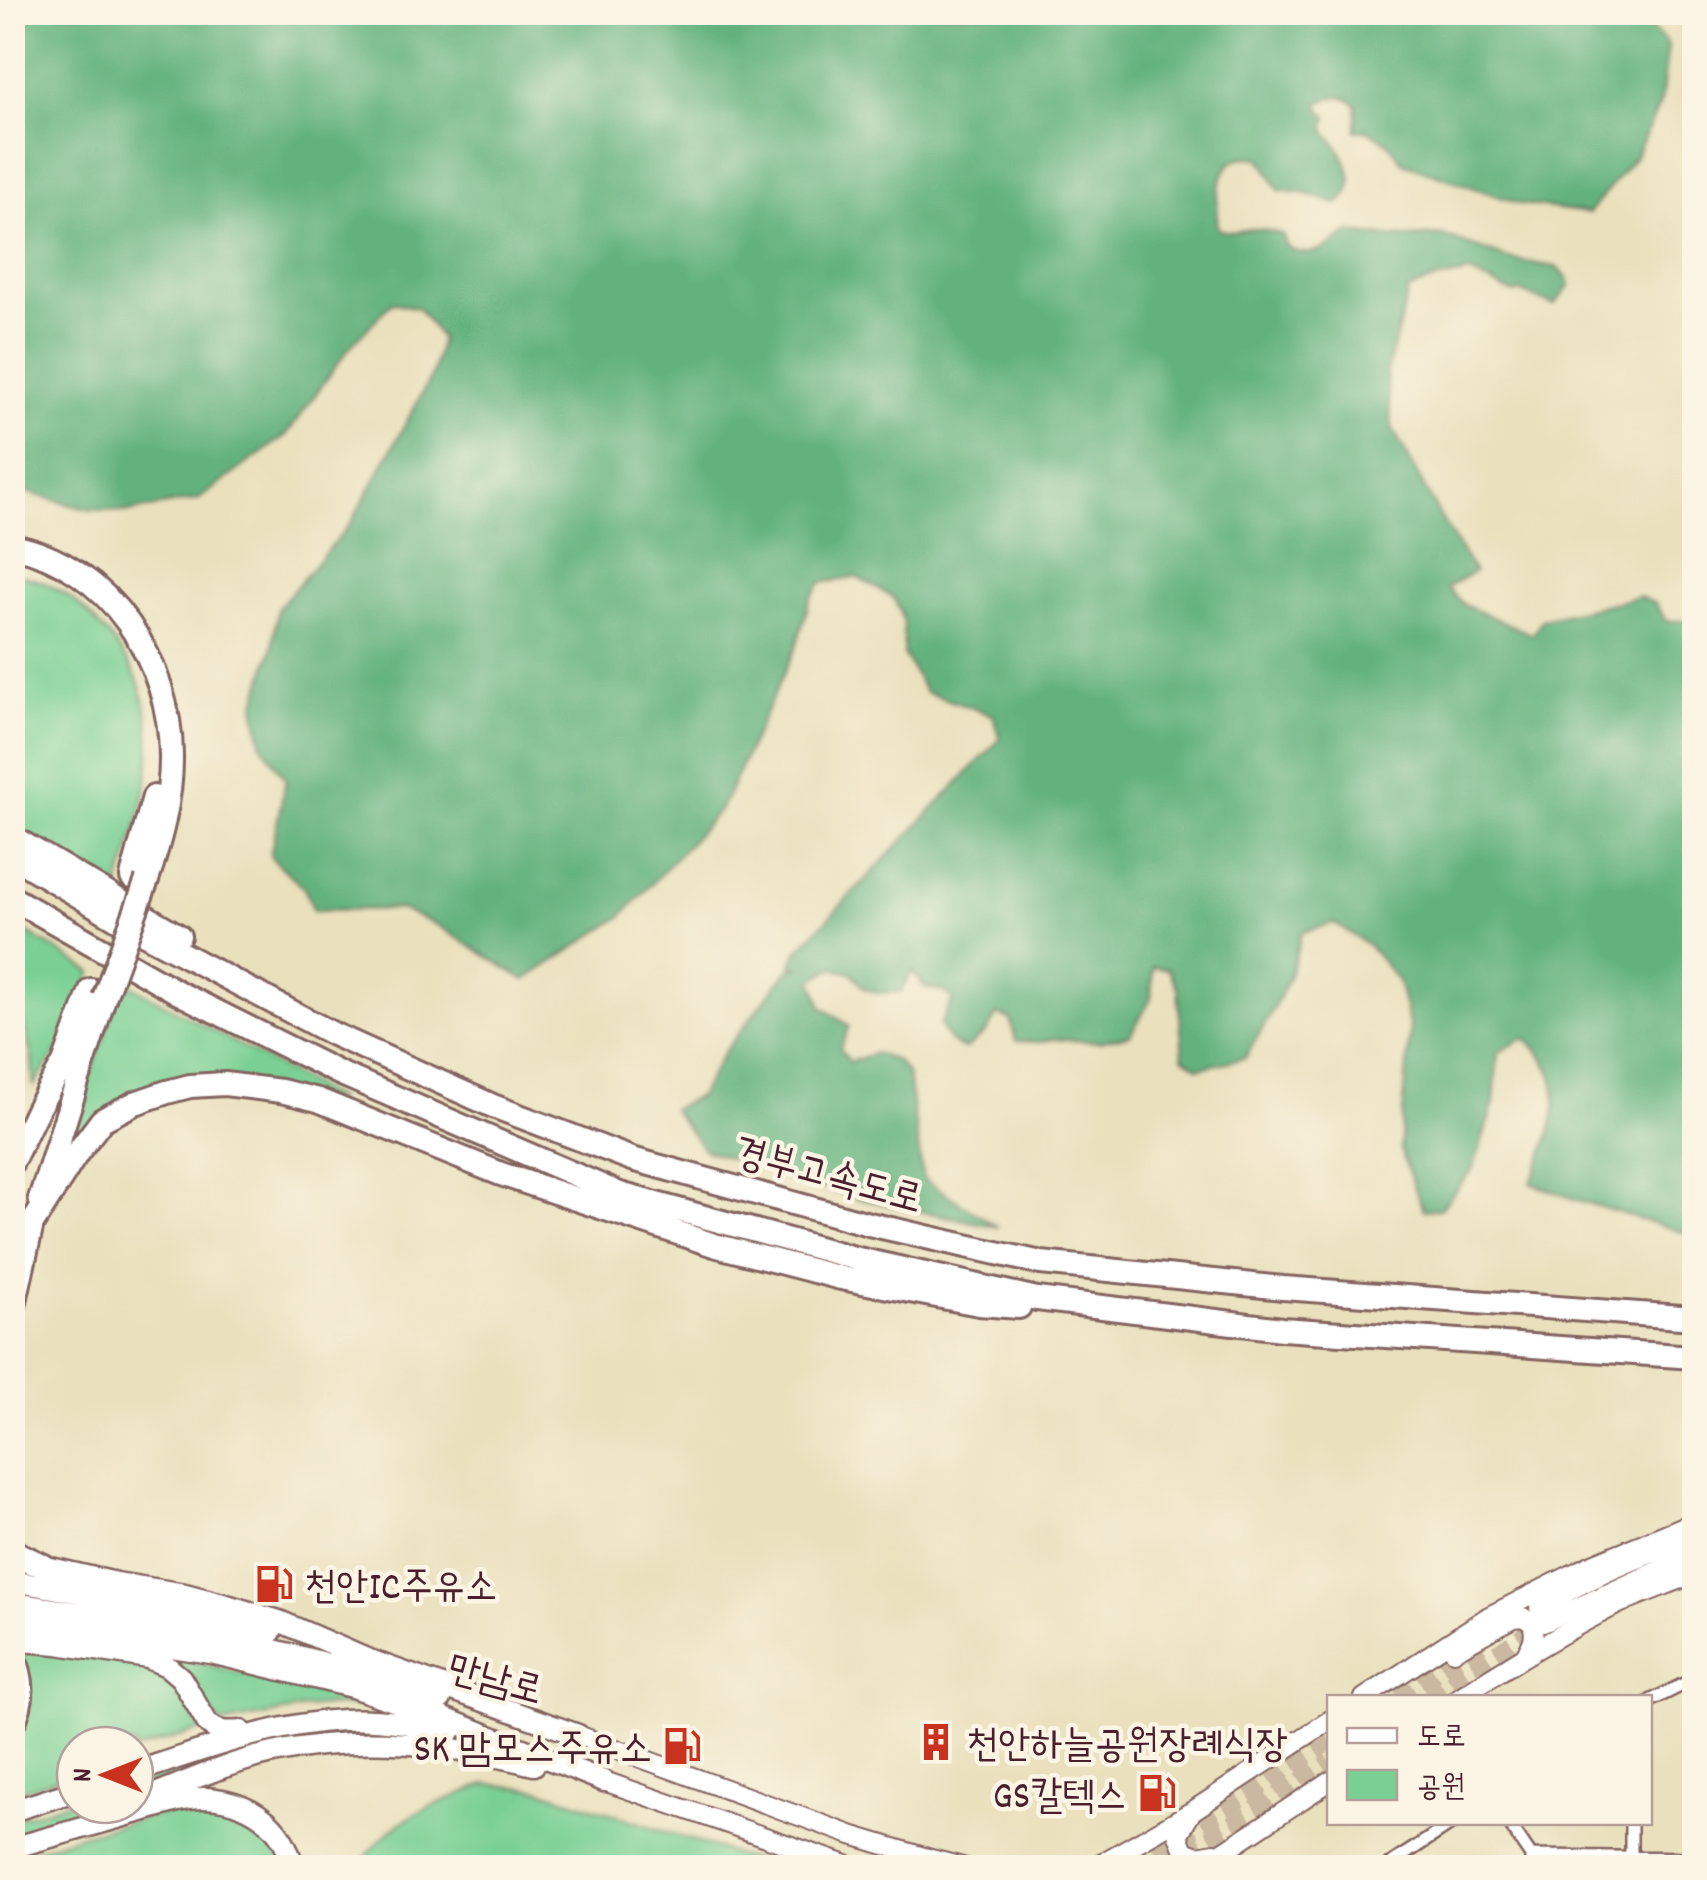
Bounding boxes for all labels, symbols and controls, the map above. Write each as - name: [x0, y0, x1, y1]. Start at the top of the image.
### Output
- street label: 경부고속도로: [727, 1127, 928, 1232]
- place label: 천안IC주유소: [304, 1562, 497, 1619]
- fuel station icon: 천안IC주유소: [253, 1563, 295, 1605]
- street label: 만남로: [440, 1643, 548, 1723]
- legend: [1327, 1695, 1652, 1825]
- text: 도로: [1417, 1718, 1465, 1761]
- place label: 천안하늘공원장례식장: [966, 1720, 1288, 1777]
- building icon: 천안하늘공원장례식장: [915, 1721, 957, 1763]
- place label: SK 맘모스주유소: [414, 1724, 652, 1781]
- north arrow: [55, 1725, 155, 1825]
- fuel station icon: SK 맘모스주유소: [661, 1725, 703, 1767]
- text: N: [65, 1768, 105, 1782]
- text: 공원: [1417, 1768, 1465, 1811]
- place label: GS칼텍스: [993, 1771, 1127, 1828]
- fuel station icon: GS칼텍스: [1136, 1772, 1178, 1814]

